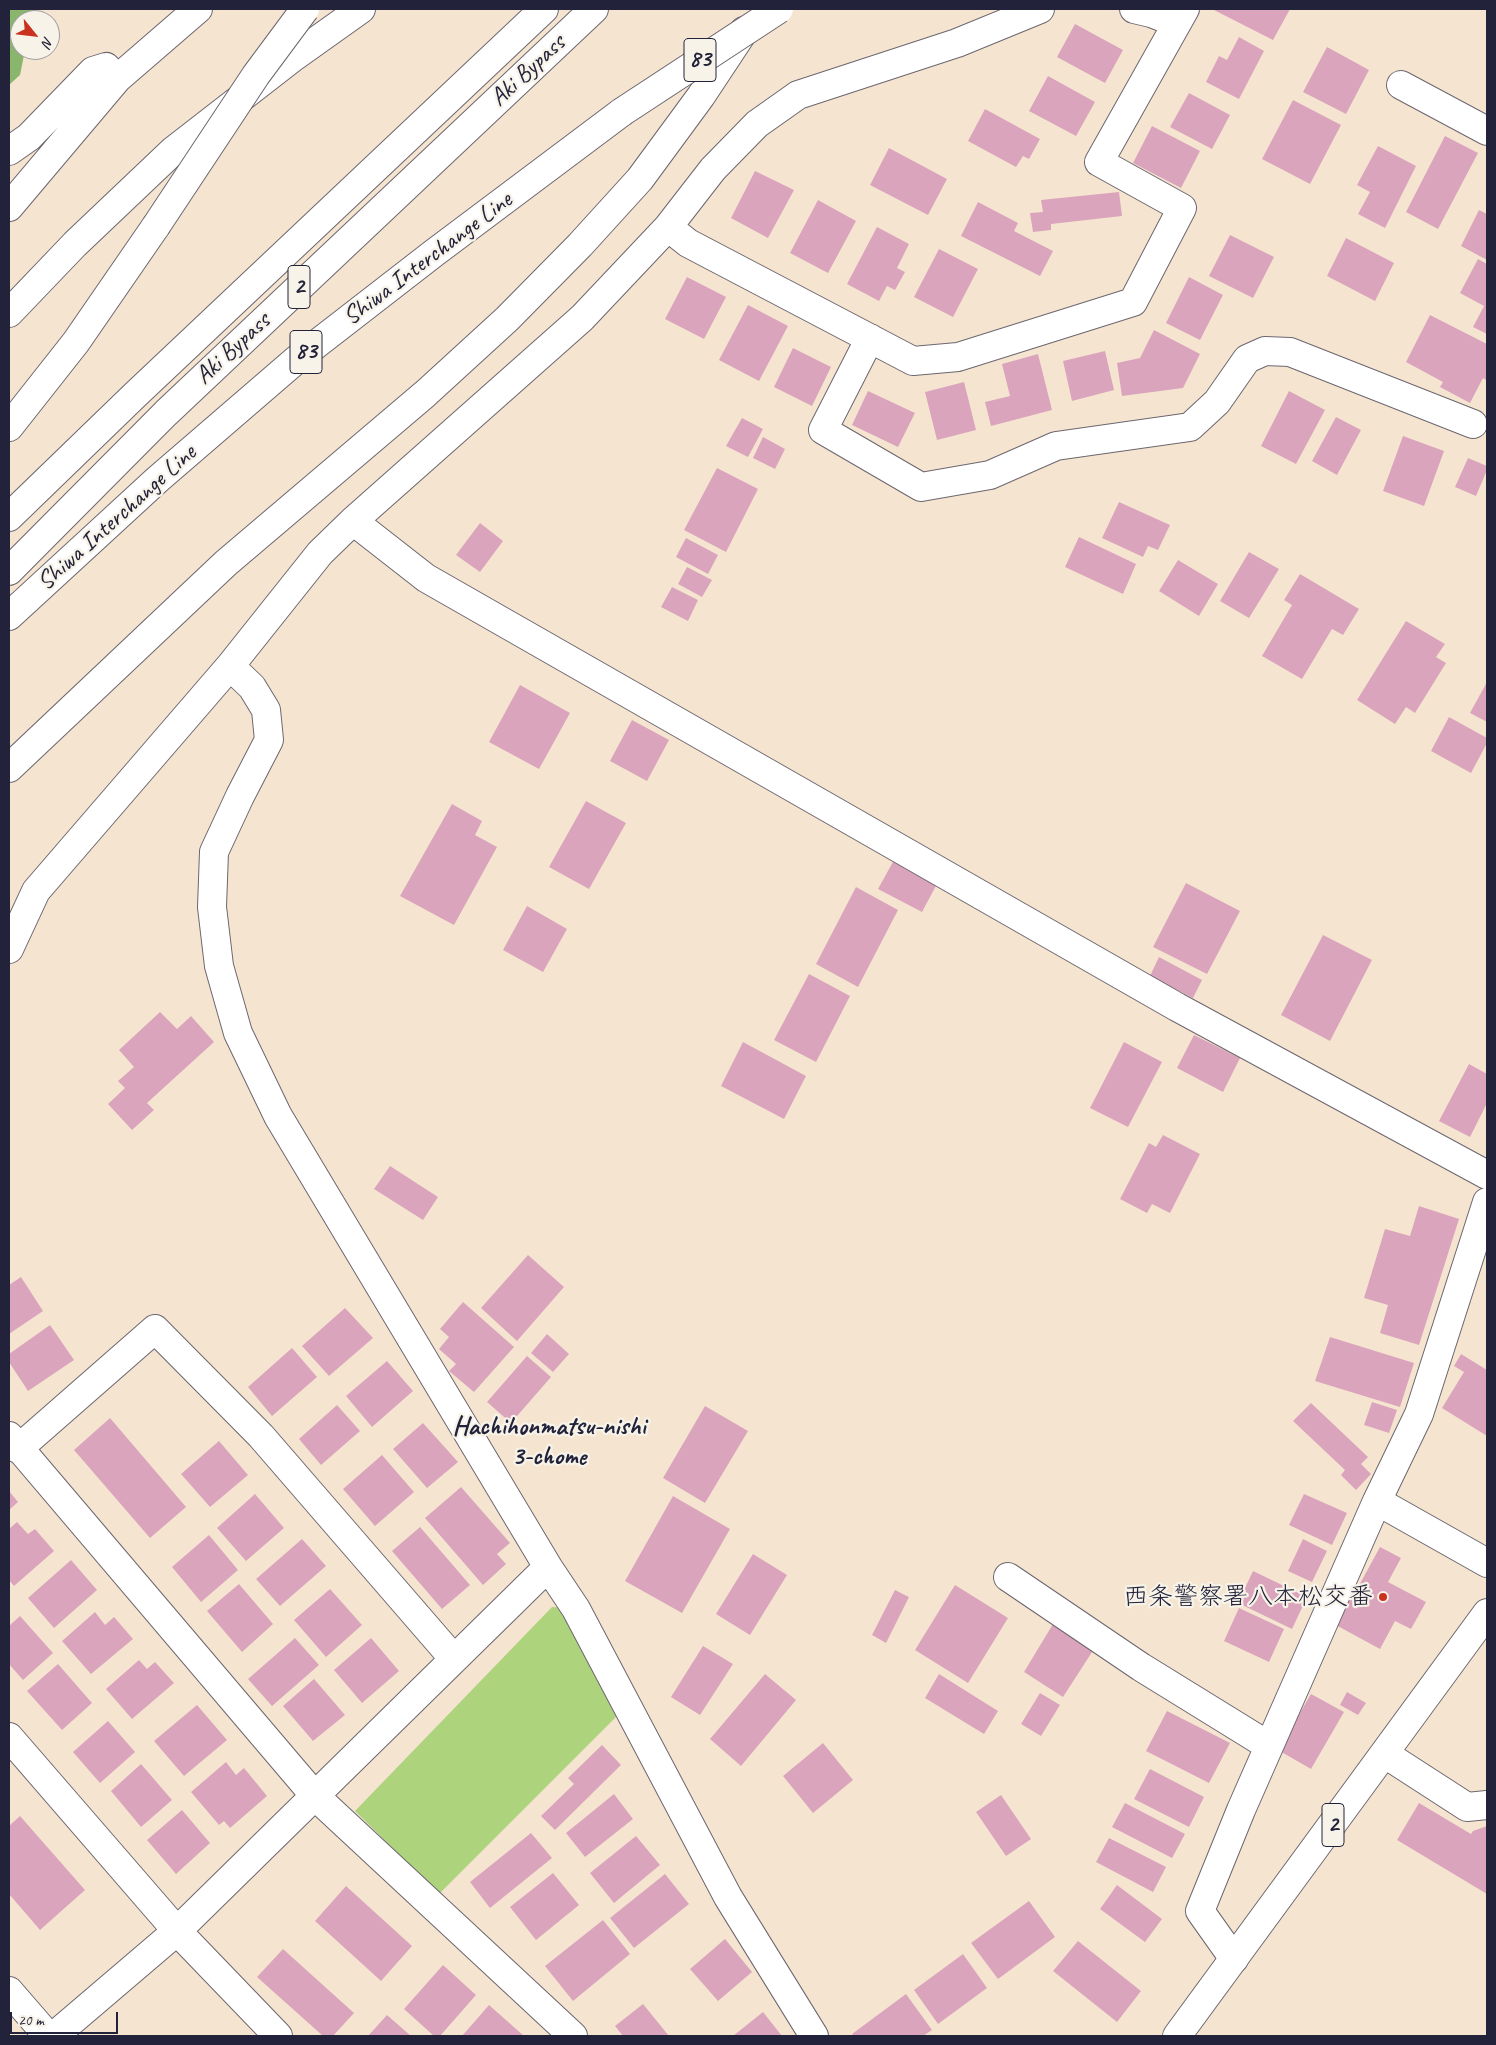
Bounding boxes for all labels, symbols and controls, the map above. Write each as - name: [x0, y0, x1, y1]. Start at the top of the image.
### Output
- north arrow: [10, 10, 60, 60]
- street label: Aki Bypass: [484, 29, 572, 113]
- text: N: [38, 34, 57, 50]
- road number: 83: [684, 38, 716, 82]
- street label: Shiwa Interchange Line: [338, 186, 518, 332]
- road number: 2: [288, 266, 310, 308]
- street label: Aki Bypass: [189, 307, 277, 391]
- road number: 83: [290, 331, 322, 374]
- street label: Shiwa Interchange Line: [31, 439, 203, 597]
- district label: Hachihonmatsu-nishi 3-chome: [452, 1411, 646, 1472]
- place label: 西条警察署八本松交番: [1123, 1582, 1373, 1612]
- marker: 西条警察署八本松交番: [1377, 1591, 1389, 1603]
- road number: 2: [1322, 1804, 1344, 1846]
- scale bar: [12, 2002, 120, 2034]
- text: 20 m: [18, 2011, 44, 2030]

